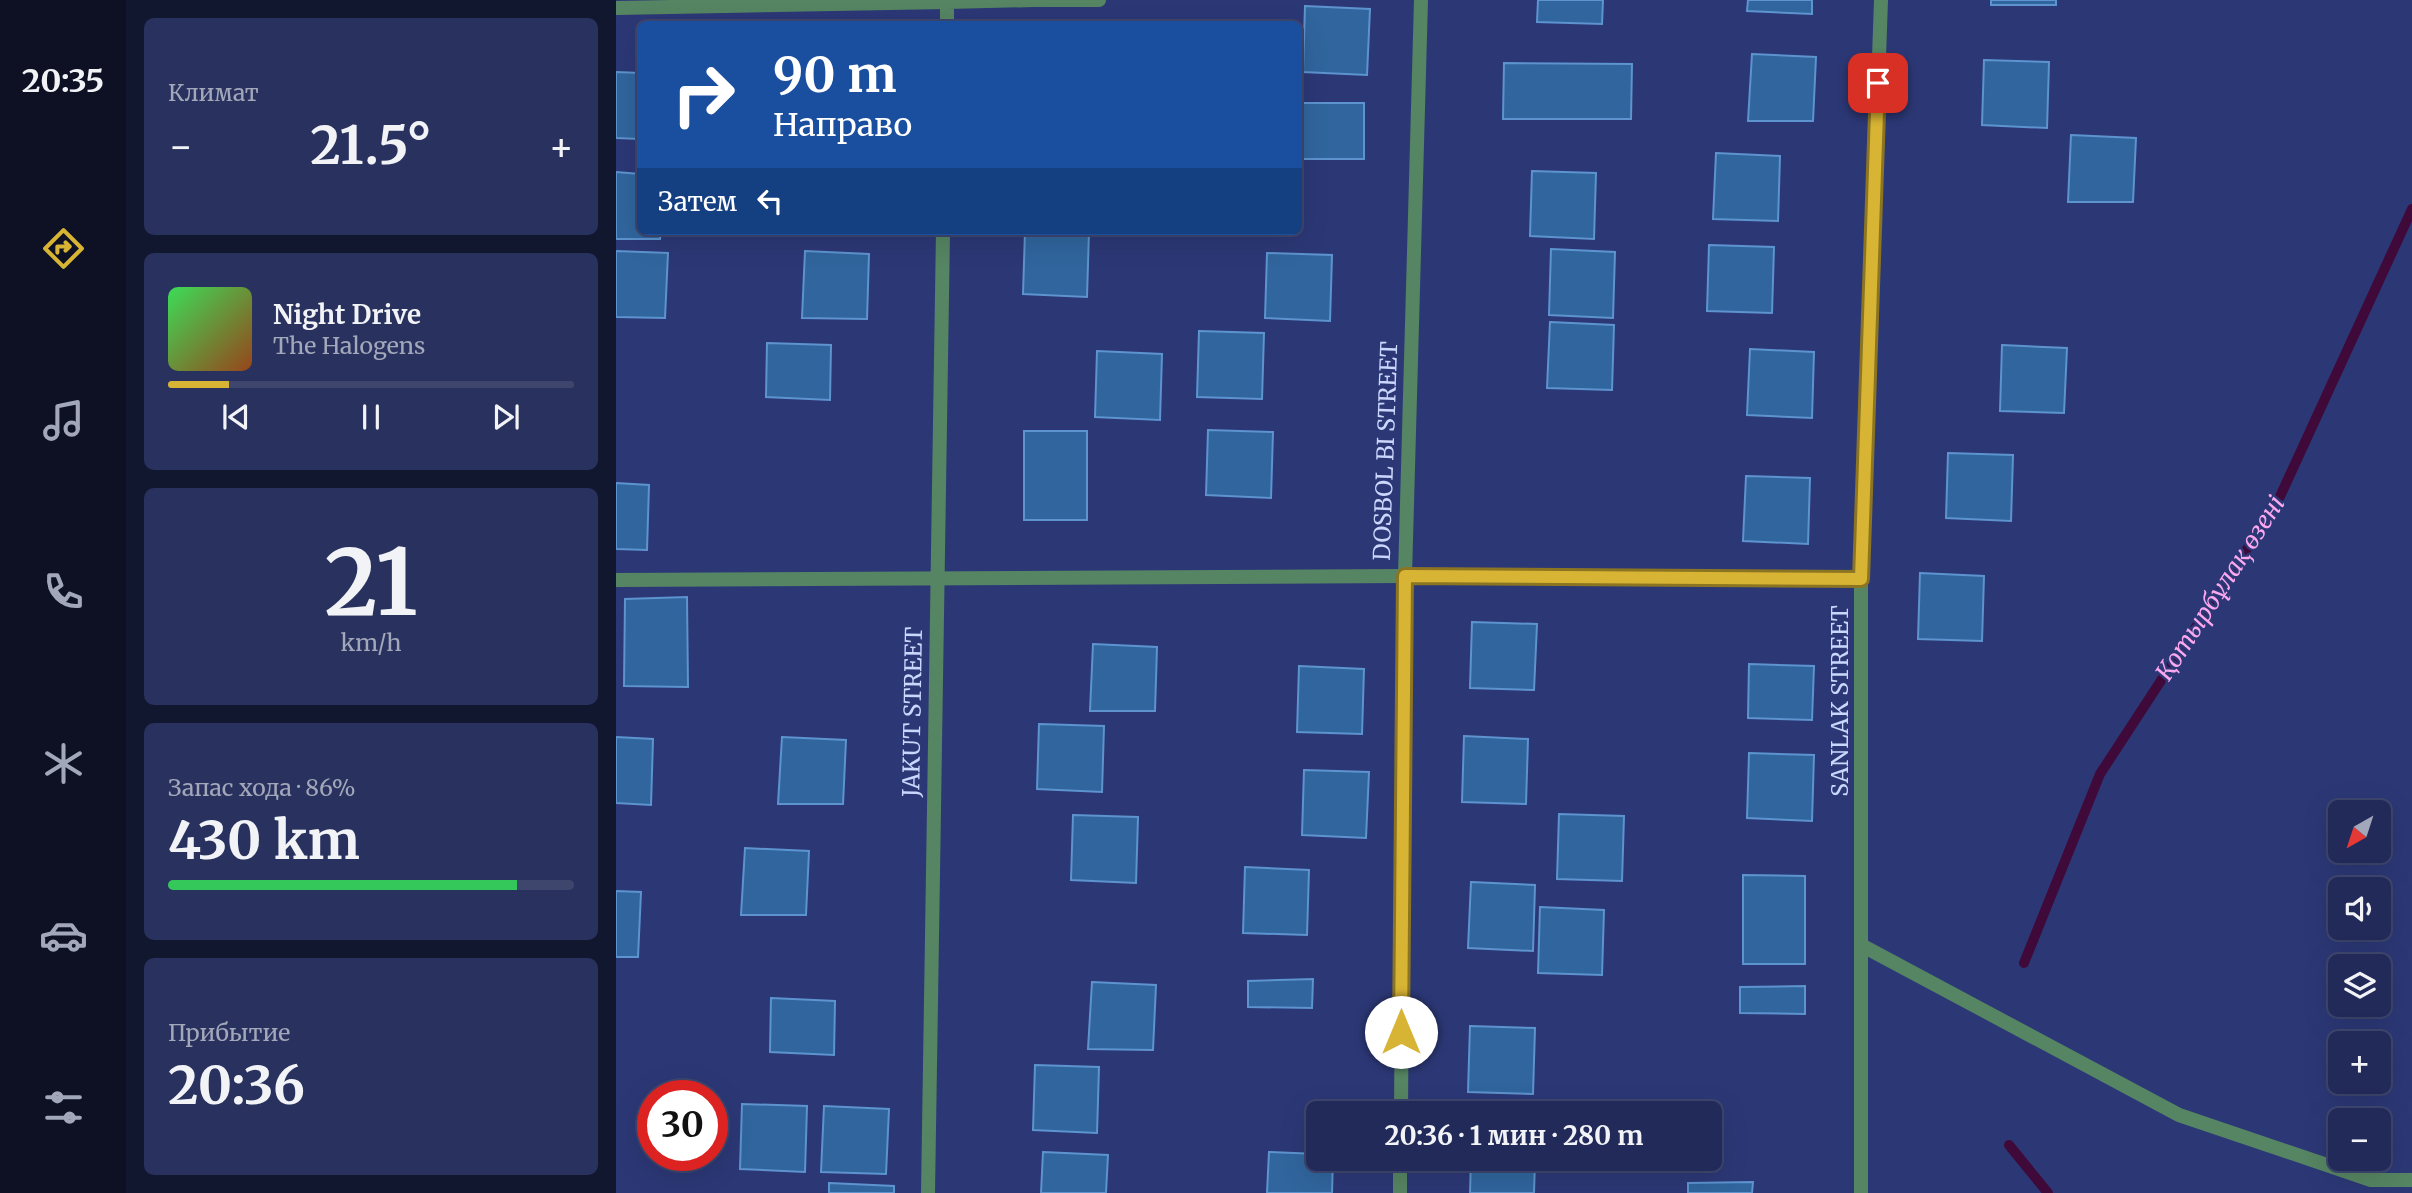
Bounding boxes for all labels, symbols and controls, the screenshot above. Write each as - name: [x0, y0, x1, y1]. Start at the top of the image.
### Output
- text: 90 m: [773, 44, 897, 105]
- icon: right: [658, 49, 749, 140]
- pin: [1848, 53, 1908, 113]
- text: 20:35: [22, 61, 104, 101]
- icon: arrive: [1859, 64, 1897, 102]
- text: Климат: [168, 78, 259, 107]
- text: Направо: [773, 105, 912, 145]
- text: 21.5°: [310, 113, 432, 178]
- text: −: [168, 123, 193, 170]
- text: +: [549, 123, 574, 170]
- icon: left: [751, 182, 789, 220]
- text: Затем: [658, 185, 737, 218]
- icon: directions: [39, 224, 88, 273]
- text: Night Drive: [273, 298, 421, 331]
- text: The Halogens: [273, 331, 425, 360]
- street label: DOSBOL BI STREET: [1367, 341, 1403, 561]
- icon: music: [39, 396, 88, 445]
- icon: previous: [217, 398, 255, 436]
- icon: pause: [352, 398, 390, 436]
- icon: next: [487, 398, 525, 436]
- water label: Қотырбұлақ өзені: [2149, 490, 2291, 686]
- text: 21: [324, 525, 418, 640]
- icon: phone: [39, 567, 88, 616]
- street label: SANLAK STREET: [1825, 605, 1854, 797]
- street label: JAKUT STREET: [896, 627, 928, 798]
- text: km/h: [341, 628, 401, 657]
- icon: climate: [39, 739, 88, 788]
- text: Запас хода · 86%: [168, 773, 356, 802]
- north arrow: [2328, 800, 2390, 863]
- map controls: [2328, 800, 2391, 1171]
- text: 430 km: [168, 808, 360, 873]
- button: sound: [2328, 877, 2391, 940]
- icon: car: [39, 911, 88, 960]
- button: layers: [2328, 954, 2391, 1017]
- position arrow: [1364, 995, 1438, 1069]
- text: Прибытие: [168, 1018, 290, 1047]
- button: +: [2328, 1031, 2391, 1094]
- text: 20:36: [168, 1053, 305, 1118]
- speed limit sign: 30: [637, 1080, 728, 1171]
- icon: filters: [39, 1083, 88, 1132]
- button: −: [2328, 1108, 2391, 1171]
- text: 20:36 · 1 мин · 280 m: [1385, 1119, 1643, 1152]

